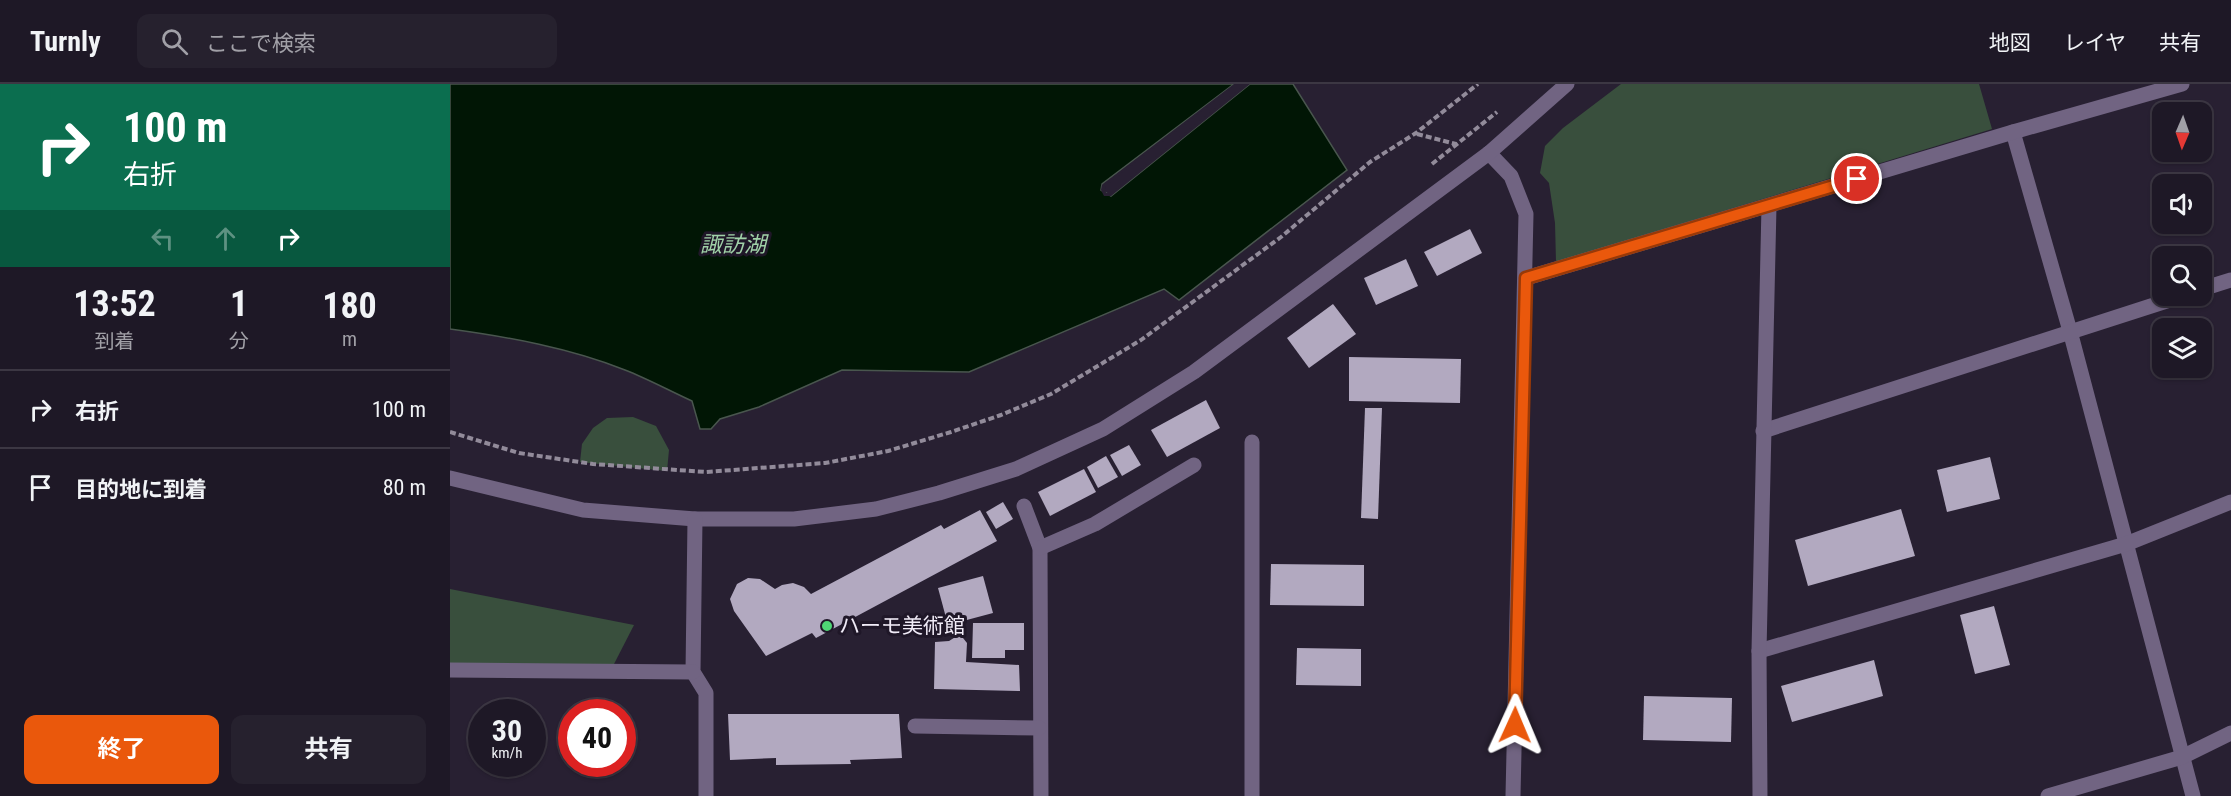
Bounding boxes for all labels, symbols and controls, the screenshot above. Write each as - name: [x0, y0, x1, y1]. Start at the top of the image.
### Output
- search box: [137, 14, 557, 68]
- text: Turnly: [30, 25, 101, 58]
- icon: search: [158, 25, 191, 58]
- text: ここで検索: [206, 31, 316, 56]
- text: 地図: [1989, 31, 2031, 55]
- text: レイヤ: [2064, 31, 2126, 55]
- text: 共有: [2159, 31, 2201, 55]
- north arrow: [2152, 102, 2212, 162]
- map controls: [2152, 102, 2212, 378]
- text: 100 m: [123, 103, 228, 152]
- icon: right: [24, 108, 102, 186]
- pin: [1831, 153, 1882, 204]
- text: 右折: [123, 159, 177, 191]
- icon: arrive: [1840, 162, 1873, 195]
- button: sound: [2152, 174, 2212, 234]
- icon: left: [146, 222, 179, 255]
- icon: ahead: [209, 222, 242, 255]
- icon: right: [272, 222, 305, 255]
- water label: 諏訪湖: [700, 232, 769, 257]
- button: search: [2152, 246, 2212, 306]
- text: 13:52: [73, 283, 156, 325]
- text: 1: [230, 283, 248, 325]
- text: 180: [322, 285, 377, 327]
- button: layers: [2152, 318, 2212, 378]
- text: m: [342, 327, 357, 351]
- text: 到着: [95, 329, 135, 353]
- text: 分: [229, 329, 249, 353]
- icon: right: [24, 393, 57, 426]
- text: 100 m: [372, 397, 426, 422]
- text: 右折: [75, 399, 119, 424]
- icon: arrive: [24, 471, 57, 504]
- text: 80 m: [383, 475, 426, 500]
- text: 目的地に到着: [75, 477, 207, 502]
- place label: ハーモ美術館: [839, 614, 965, 638]
- marker: ハーモ美術館: [820, 619, 834, 633]
- position arrow: [1483, 693, 1547, 757]
- speed limit sign: 40: [558, 699, 636, 777]
- text: 30: [492, 713, 522, 748]
- button: 終了: [24, 715, 219, 784]
- button: 共有: [231, 715, 426, 784]
- text: km/h: [492, 744, 522, 762]

